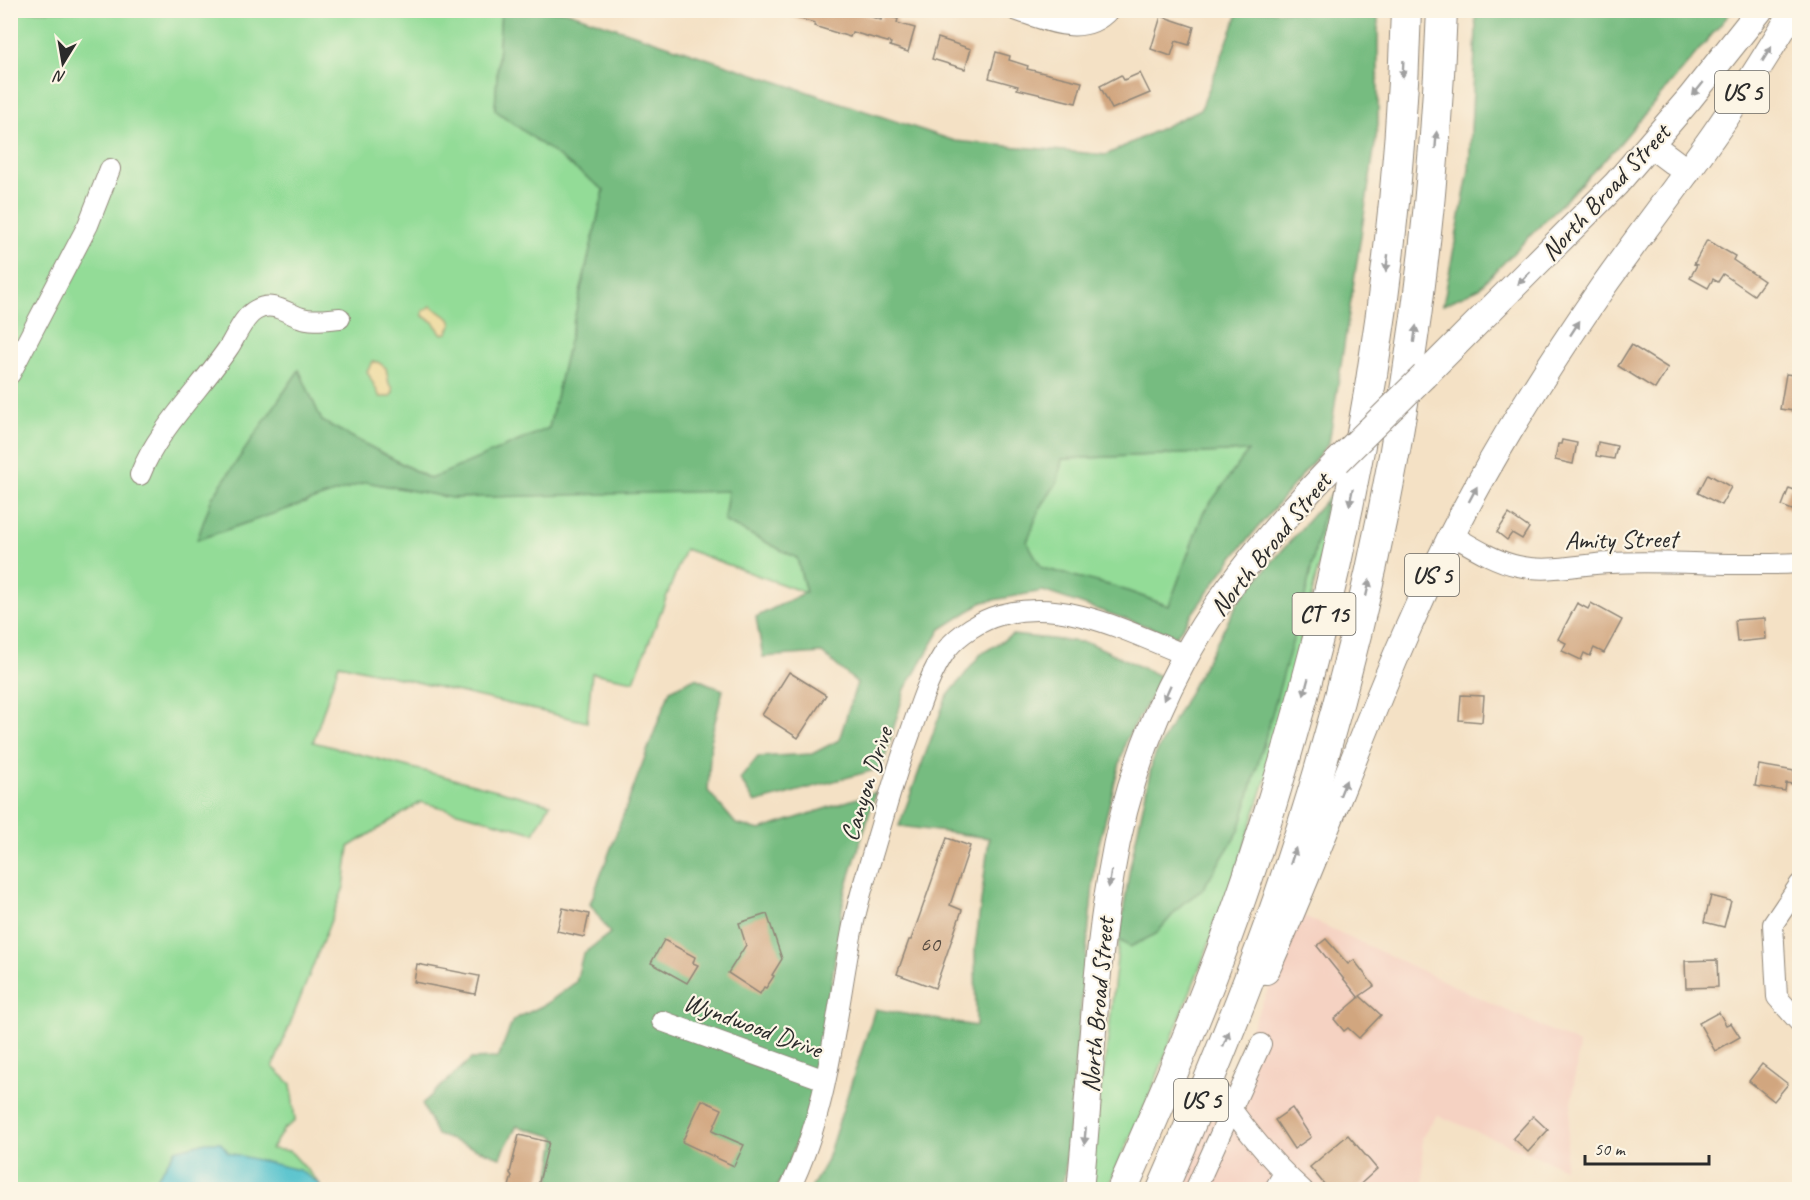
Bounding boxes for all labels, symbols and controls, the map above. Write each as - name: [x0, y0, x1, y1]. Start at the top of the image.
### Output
- north arrow: [33, 33, 93, 93]
- one-way arrow: [1762, 46, 1773, 62]
- one-way arrow: [1399, 59, 1408, 78]
- text: N: [51, 65, 67, 88]
- road number: US 5: [1715, 71, 1769, 113]
- one-way arrow: [1691, 81, 1704, 97]
- street label: North Broad Street: [1534, 115, 1679, 268]
- one-way arrow: [1431, 131, 1440, 150]
- one-way arrow: [1383, 254, 1392, 273]
- one-way arrow: [1517, 271, 1531, 285]
- one-way arrow: [1569, 320, 1580, 336]
- one-way arrow: [1411, 325, 1420, 344]
- street label: North Broad Street: [1202, 464, 1340, 623]
- one-way arrow: [1468, 486, 1478, 503]
- one-way arrow: [1345, 488, 1355, 507]
- street label: Amity Street: [1564, 522, 1681, 557]
- road number: US 5: [1405, 554, 1459, 596]
- one-way arrow: [1364, 579, 1374, 597]
- road number: CT 15: [1292, 593, 1356, 635]
- one-way arrow: [1300, 678, 1310, 696]
- one-way arrow: [1162, 685, 1172, 703]
- street label: Canyon Drive: [833, 721, 901, 845]
- one-way arrow: [1338, 778, 1348, 796]
- one-way arrow: [1288, 847, 1298, 865]
- one-way arrow: [1105, 870, 1114, 889]
- street label: North Broad Street: [1073, 914, 1122, 1094]
- house number: 60: [920, 930, 942, 958]
- street label: Wyndwood Drive: [679, 985, 829, 1067]
- one-way arrow: [1221, 1030, 1231, 1048]
- road number: US 5: [1174, 1079, 1228, 1121]
- one-way arrow: [1080, 1126, 1090, 1145]
- scale bar: [1585, 1128, 1710, 1166]
- text: 50 m: [1594, 1138, 1627, 1160]

